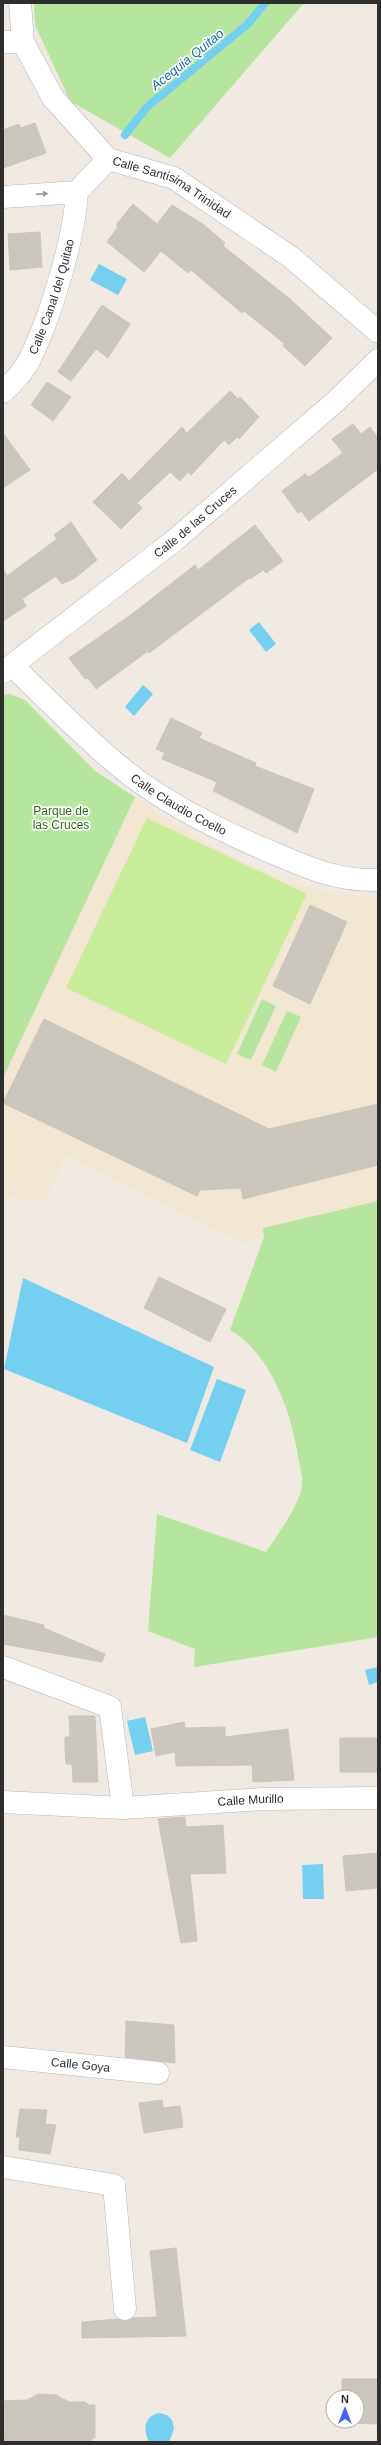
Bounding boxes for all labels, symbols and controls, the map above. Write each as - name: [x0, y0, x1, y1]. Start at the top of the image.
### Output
- water label: Acequia Quitao: [147, 26, 227, 94]
- street label: Calle Santísima Trinidad: [111, 154, 233, 221]
- one-way arrow: [36, 191, 48, 198]
- street label: Calle Canal del Quitao: [26, 237, 77, 357]
- street label: Calle de las Cruces: [151, 483, 240, 561]
- street label: Calle Claudio Coello: [128, 771, 229, 838]
- park label: Parque de las Cruces: [33, 804, 89, 832]
- street label: Calle Murillo: [217, 1792, 284, 1809]
- street label: Calle Goya: [50, 2055, 111, 2075]
- north arrow: [325, 2389, 365, 2429]
- text: N: [341, 2393, 349, 2405]

